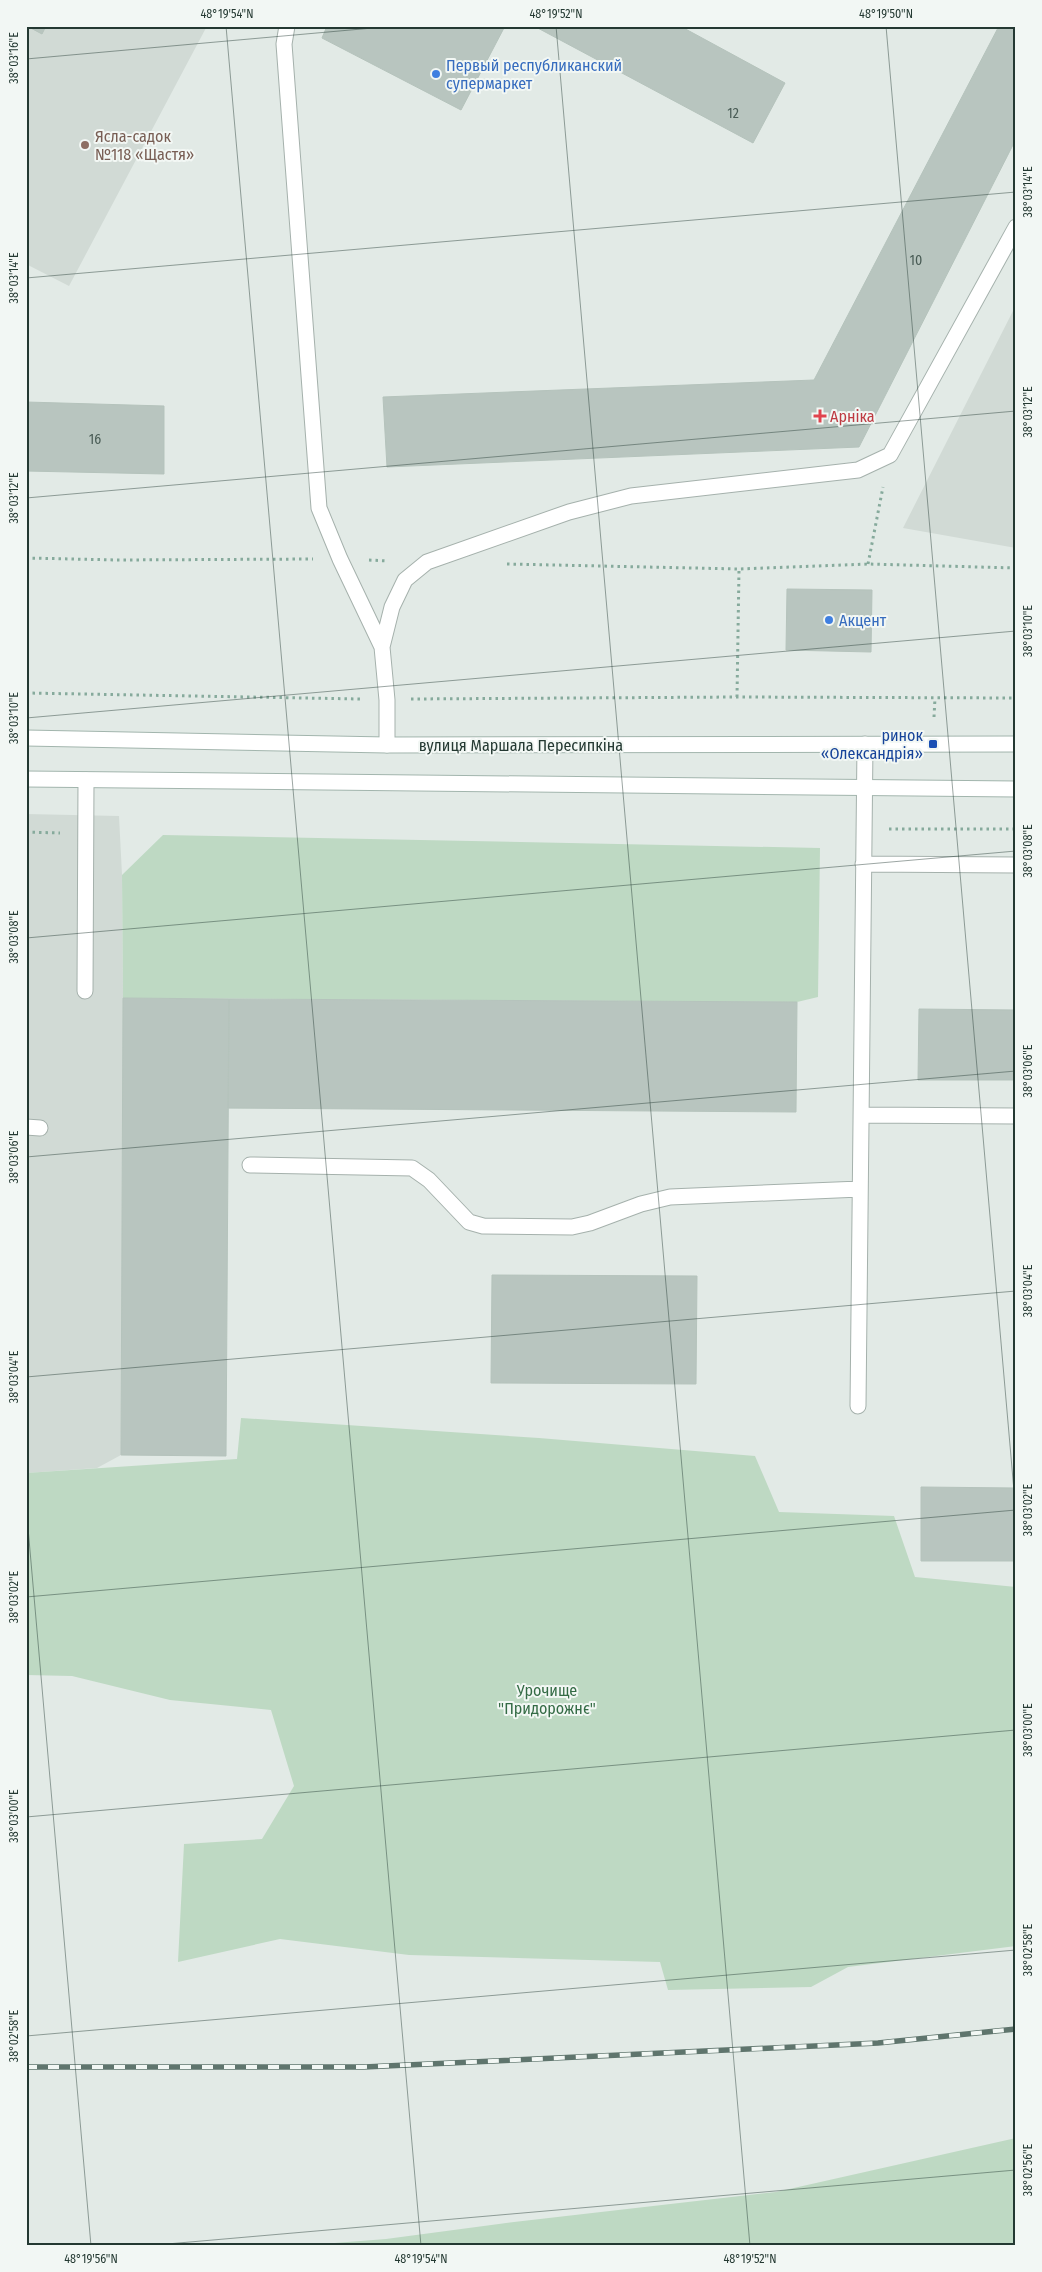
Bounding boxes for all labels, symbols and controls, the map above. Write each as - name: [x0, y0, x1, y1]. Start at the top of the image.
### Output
- text: 48°19'54"N: [201, 7, 253, 21]
- text: 48°19'52"N: [530, 7, 582, 21]
- text: 48°19'50"N: [859, 7, 913, 21]
- text: 38°03'16"E: [7, 32, 21, 84]
- place label: Первый республиканский супермаркет: [446, 56, 622, 93]
- marker: Первый республиканский супермаркет: [430, 68, 442, 80]
- house number: 12: [727, 105, 739, 122]
- place label: Ясла-садок №118 «Щастя»: [95, 127, 194, 164]
- marker: Ясла-садок №118 «Щастя»: [79, 139, 91, 151]
- text: 38°03'14"E: [1021, 166, 1035, 218]
- text: 38°03'14"E: [7, 252, 21, 304]
- house number: 10: [910, 252, 922, 269]
- text: 38°03'12"E: [1021, 386, 1035, 438]
- place label: Арніка: [830, 407, 875, 426]
- marker: Арніка: [814, 410, 826, 422]
- house number: 16: [89, 431, 101, 448]
- text: 38°03'12"E: [7, 472, 21, 524]
- text: 38°03'10"E: [1021, 605, 1035, 657]
- place label: Акцент: [839, 611, 887, 630]
- marker: Акцент: [823, 614, 835, 626]
- text: 38°03'10"E: [7, 692, 21, 744]
- place label: ринок «Олександрія»: [821, 726, 923, 763]
- street label: вулиця Маршала Пересипкіна: [419, 736, 623, 755]
- marker: ринок «Олександрія»: [927, 738, 939, 750]
- text: 38°03'08"E: [1021, 824, 1035, 878]
- text: 38°03'08"E: [7, 910, 21, 964]
- text: 38°03'06"E: [1021, 1044, 1035, 1098]
- text: 38°03'06"E: [7, 1130, 21, 1184]
- text: 38°03'04"E: [1021, 1264, 1035, 1317]
- text: 38°03'04"E: [7, 1350, 21, 1403]
- text: 38°03'02"E: [1021, 1483, 1035, 1536]
- text: 38°03'02"E: [7, 1570, 21, 1623]
- park label: Урочище "Придорожнє": [498, 1681, 596, 1718]
- text: 38°03'00"E: [1021, 1703, 1035, 1757]
- text: 38°03'00"E: [7, 1789, 21, 1843]
- text: 38°02'58"E: [1021, 1923, 1035, 1976]
- text: 38°02'58"E: [7, 2009, 21, 2062]
- text: 38°02'56"E: [1021, 2144, 1035, 2196]
- text: 48°19'56"N: [64, 2252, 118, 2266]
- text: 48°19'54"N: [395, 2252, 447, 2266]
- text: 48°19'52"N: [724, 2252, 776, 2266]

